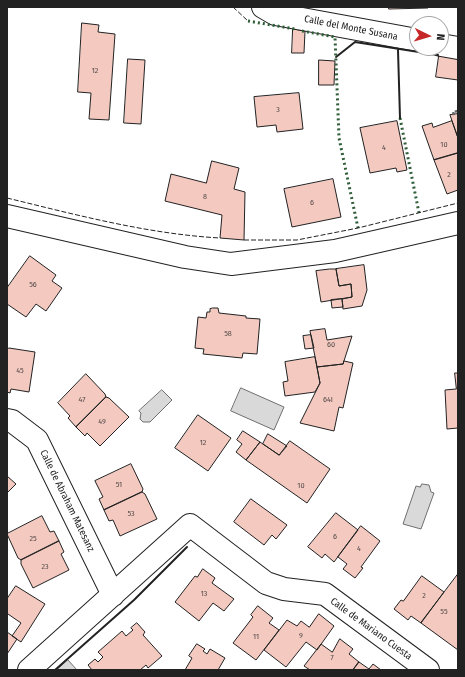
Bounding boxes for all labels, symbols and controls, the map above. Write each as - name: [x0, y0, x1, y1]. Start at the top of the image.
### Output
- street label: Calle del Monte Susana: [303, 13, 399, 43]
- north arrow: [409, 16, 449, 56]
- text: N: [434, 33, 447, 41]
- house number: 12: [92, 66, 98, 76]
- house number: 3: [276, 105, 280, 115]
- house number: 10: [440, 140, 448, 150]
- house number: 4: [382, 143, 386, 153]
- house number: 2: [447, 170, 451, 180]
- house number: 8: [203, 192, 207, 202]
- house number: 6: [310, 198, 314, 208]
- house number: 56: [29, 280, 37, 290]
- house number: 58: [224, 329, 232, 339]
- house number: 60: [327, 340, 335, 350]
- house number: 45: [16, 366, 24, 376]
- house number: 47: [79, 395, 85, 405]
- house number: 64I: [323, 395, 333, 405]
- house number: 49: [98, 417, 106, 427]
- house number: 12: [200, 438, 206, 448]
- street label: Calle de Abraham Matesanz: [37, 448, 97, 554]
- house number: 51: [116, 480, 122, 490]
- house number: 10: [297, 481, 305, 491]
- house number: 53: [127, 509, 135, 519]
- house number: 6: [333, 532, 337, 542]
- house number: 25: [29, 534, 37, 544]
- house number: 4: [357, 544, 361, 554]
- house number: 23: [41, 562, 49, 572]
- house number: 13: [201, 589, 207, 599]
- house number: 2: [422, 591, 426, 601]
- street label: Calle de Mariano Cuesta: [328, 595, 414, 663]
- house number: 55: [440, 607, 448, 617]
- house number: 9: [299, 631, 303, 641]
- house number: 11: [253, 632, 259, 642]
- house number: 7: [330, 653, 334, 663]

